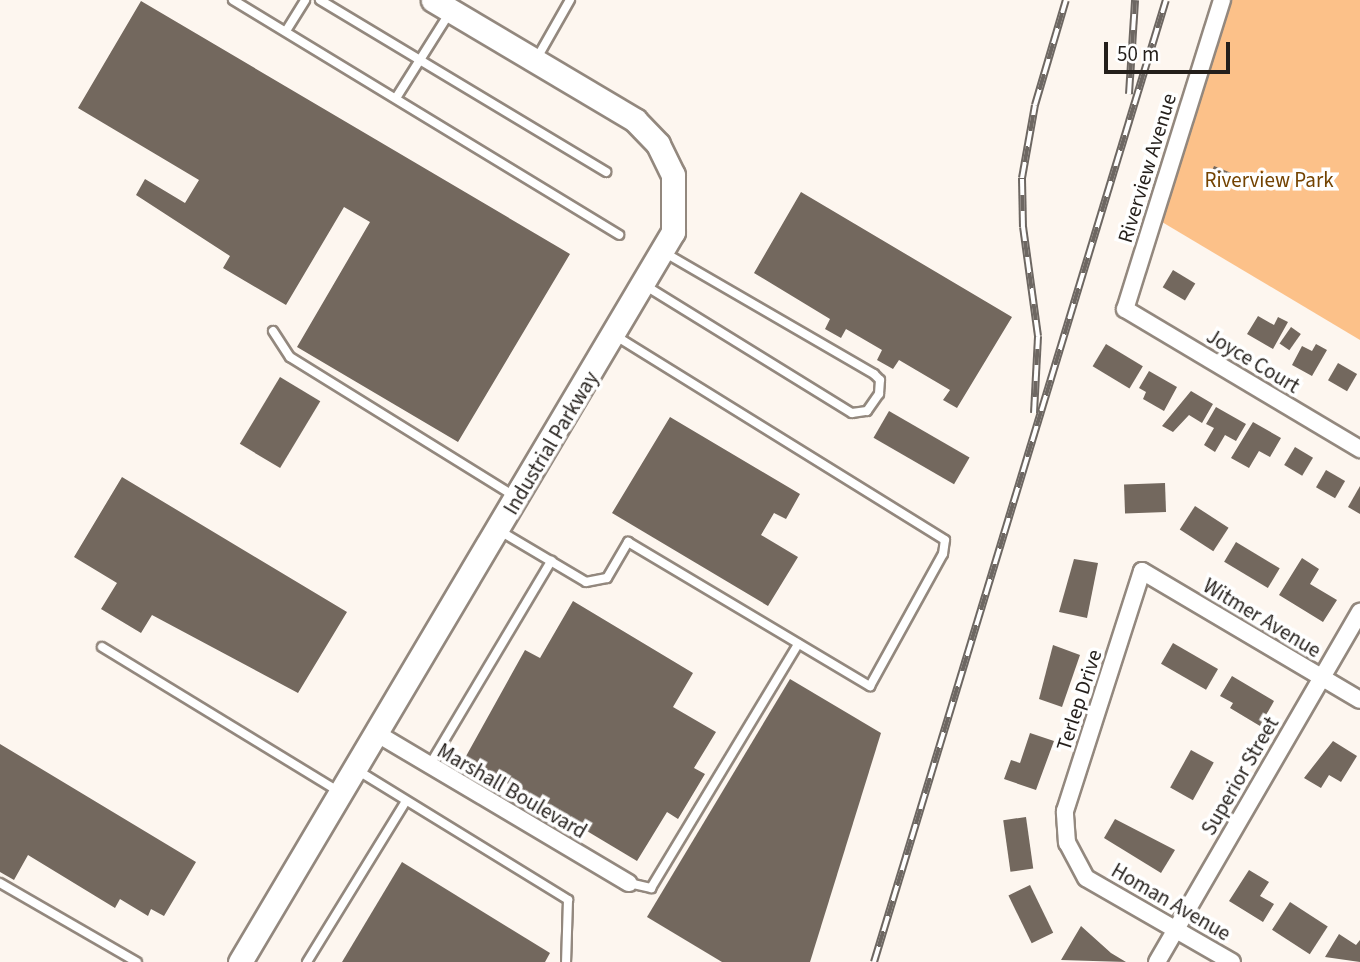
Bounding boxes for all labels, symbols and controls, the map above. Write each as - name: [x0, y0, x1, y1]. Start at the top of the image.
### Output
- scale bar: [1108, 28, 1234, 72]
- text: 50 m: [1117, 39, 1159, 69]
- street label: Riverview Avenue: [1112, 90, 1182, 246]
- park label: Riverview Park: [1204, 167, 1334, 193]
- street label: Joyce Court: [1202, 323, 1304, 399]
- street label: Industrial Parkway: [498, 367, 604, 519]
- street label: Witmer Avenue: [1199, 573, 1325, 663]
- street label: Terlep Drive: [1051, 646, 1107, 754]
- street label: Superior Street: [1196, 712, 1284, 840]
- street label: Marshall Boulevard: [433, 738, 591, 844]
- street label: Homan Avenue: [1107, 858, 1235, 946]

